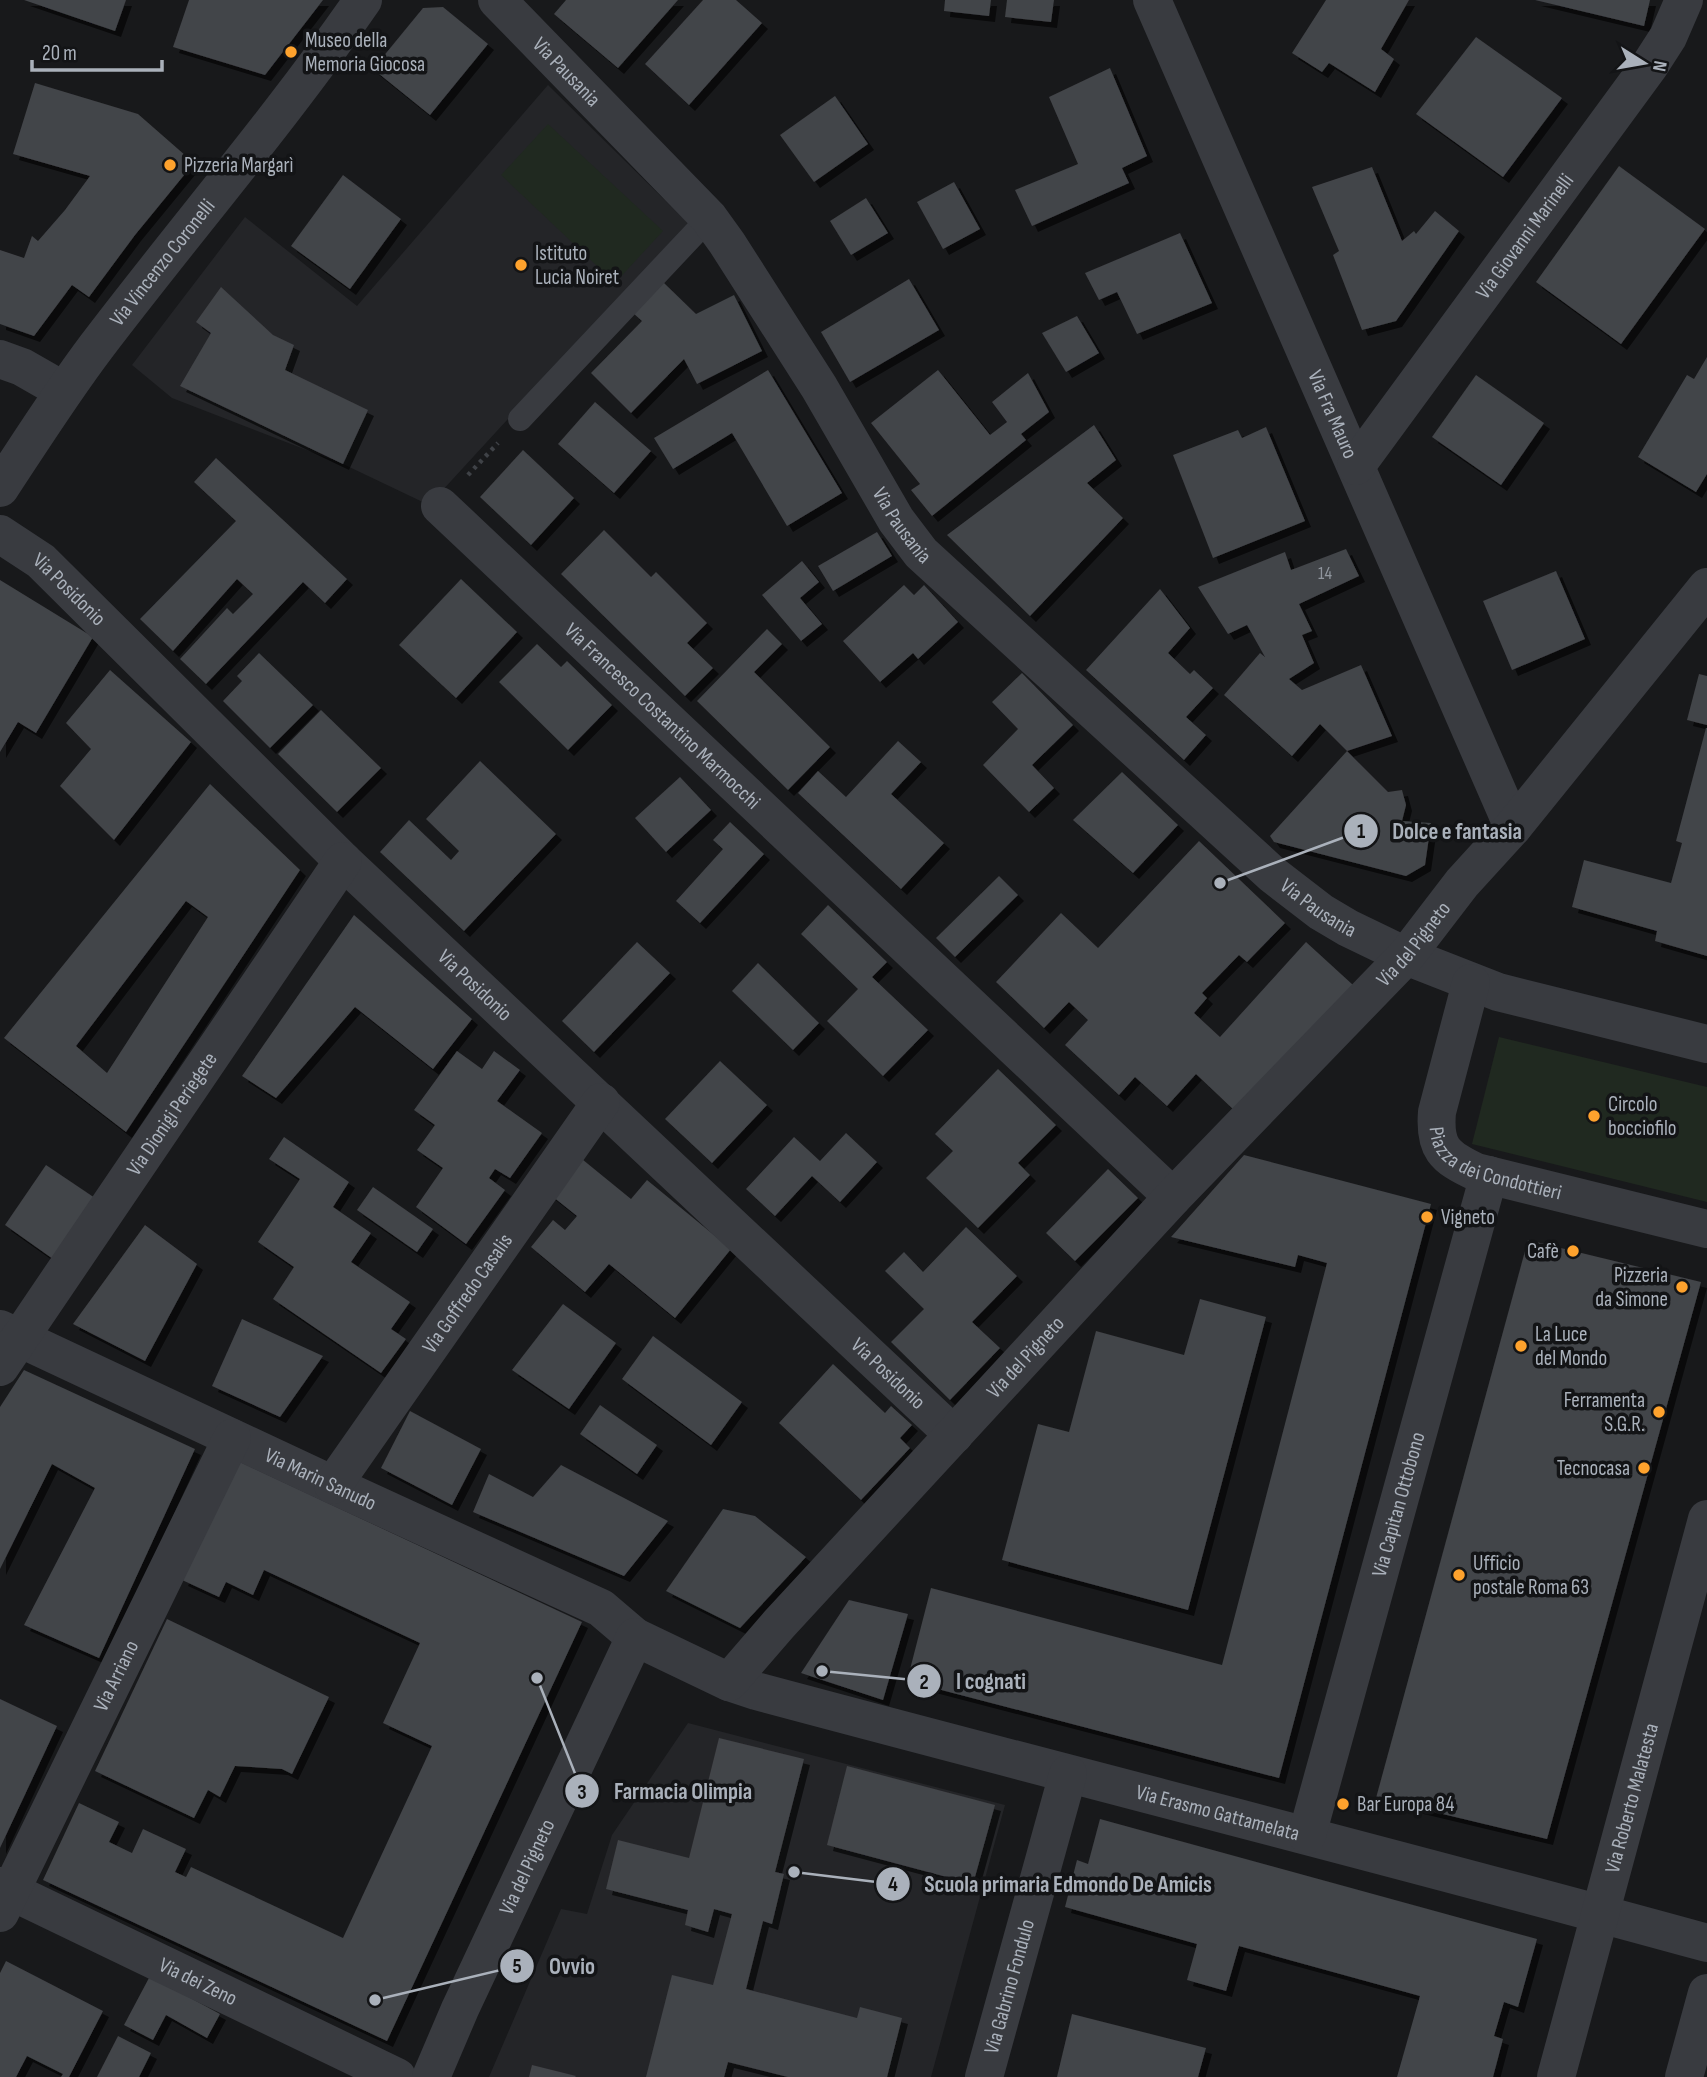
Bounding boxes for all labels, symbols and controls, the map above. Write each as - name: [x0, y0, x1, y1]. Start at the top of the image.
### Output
- scale bar: [32, 28, 161, 72]
- place label: Museo della Memoria Giocosa: [305, 28, 425, 77]
- north arrow: [1609, 28, 1679, 98]
- street label: Via Pausania: [527, 32, 606, 112]
- text: 20 m: [42, 41, 77, 66]
- marker: Museo della Memoria Giocosa: [283, 44, 299, 60]
- text: N: [1647, 59, 1671, 73]
- place label: Pizzeria Margarì: [184, 153, 294, 178]
- marker: Pizzeria Margarì: [162, 157, 178, 173]
- street label: Via Giovanni Marinelli: [1471, 169, 1579, 304]
- street label: Via Vincenzo Coronelli: [105, 194, 220, 331]
- place label: Istituto Lucia Noiret: [535, 241, 619, 290]
- marker: Istituto Lucia Noiret: [513, 257, 529, 273]
- street label: Via Fra Mauro: [1302, 367, 1363, 462]
- street label: Via Pausania: [867, 483, 936, 569]
- street label: Via Posidonio: [28, 547, 111, 631]
- house number: 14: [1318, 563, 1332, 584]
- street label: Via Francesco Costantino Marmocchi: [559, 618, 765, 815]
- callout: Dolce e fantasia: [1344, 809, 1536, 853]
- text: Dolce e fantasia: [1392, 818, 1522, 846]
- text: 1: [1357, 819, 1365, 844]
- street label: Via Pausania: [1275, 873, 1360, 943]
- street label: Via del Pigneto: [1371, 897, 1456, 992]
- street label: Via Posidonio: [432, 945, 517, 1026]
- street label: Via Dionigi Periegete: [122, 1048, 223, 1180]
- place label: Circolo bocciofilo: [1608, 1092, 1677, 1141]
- marker: Circolo bocciofilo: [1586, 1108, 1602, 1124]
- street label: Piazza dei Condottieri: [1423, 1125, 1564, 1206]
- place label: Vigneto: [1441, 1205, 1495, 1230]
- marker: Vigneto: [1419, 1209, 1435, 1225]
- street label: Via Goffredo Casalis: [417, 1229, 518, 1358]
- place label: Cafè: [1527, 1239, 1559, 1264]
- marker: Cafè: [1565, 1243, 1581, 1259]
- place label: Pizzeria da Simone: [1595, 1263, 1668, 1312]
- marker: Pizzeria da Simone: [1674, 1279, 1690, 1295]
- street label: Via del Pigneto: [982, 1311, 1070, 1404]
- place label: La Luce del Mondo: [1535, 1322, 1607, 1371]
- street label: Via Posidonio: [846, 1333, 930, 1415]
- marker: La Luce del Mondo: [1513, 1338, 1529, 1354]
- place label: Ferramenta S.G.R.: [1564, 1388, 1645, 1437]
- marker: Ferramenta S.G.R.: [1651, 1404, 1667, 1420]
- street label: Via Capitan Ottobono: [1367, 1429, 1431, 1580]
- street label: Via Marin Sanudo: [261, 1443, 380, 1516]
- place label: Tecnocasa: [1557, 1456, 1630, 1481]
- marker: Tecnocasa: [1636, 1460, 1652, 1476]
- place label: Ufficio postale Roma 63: [1473, 1551, 1589, 1600]
- marker: Ufficio postale Roma 63: [1451, 1567, 1467, 1583]
- street label: Via Arriano: [88, 1636, 144, 1716]
- callout: I cognati: [907, 1659, 1040, 1703]
- text: I cognati: [956, 1668, 1026, 1696]
- text: 2: [919, 1670, 929, 1695]
- street label: Via Roberto Malatesta: [1600, 1721, 1664, 1876]
- callout: Farmacia Olimpia: [565, 1769, 766, 1813]
- text: Farmacia Olimpia: [614, 1778, 752, 1806]
- text: 3: [577, 1780, 587, 1805]
- street label: Via Erasmo Gattamelata: [1133, 1780, 1302, 1846]
- place label: Bar Europa 84: [1357, 1792, 1454, 1817]
- marker: Bar Europa 84: [1335, 1796, 1351, 1812]
- street label: Via del Pigneto: [494, 1815, 561, 1919]
- callout: Scuola primaria Edmondo De Amicis: [875, 1862, 1226, 1906]
- text: Scuola primaria Edmondo De Amicis: [924, 1871, 1212, 1899]
- text: 4: [888, 1872, 898, 1897]
- street label: Via Gabrino Fondulo: [979, 1916, 1040, 2057]
- callout: Ovvio: [500, 1944, 609, 1988]
- street label: Via dei Zeno: [155, 1952, 241, 2011]
- text: Ovvio: [549, 1953, 595, 1981]
- text: 5: [512, 1954, 522, 1979]

